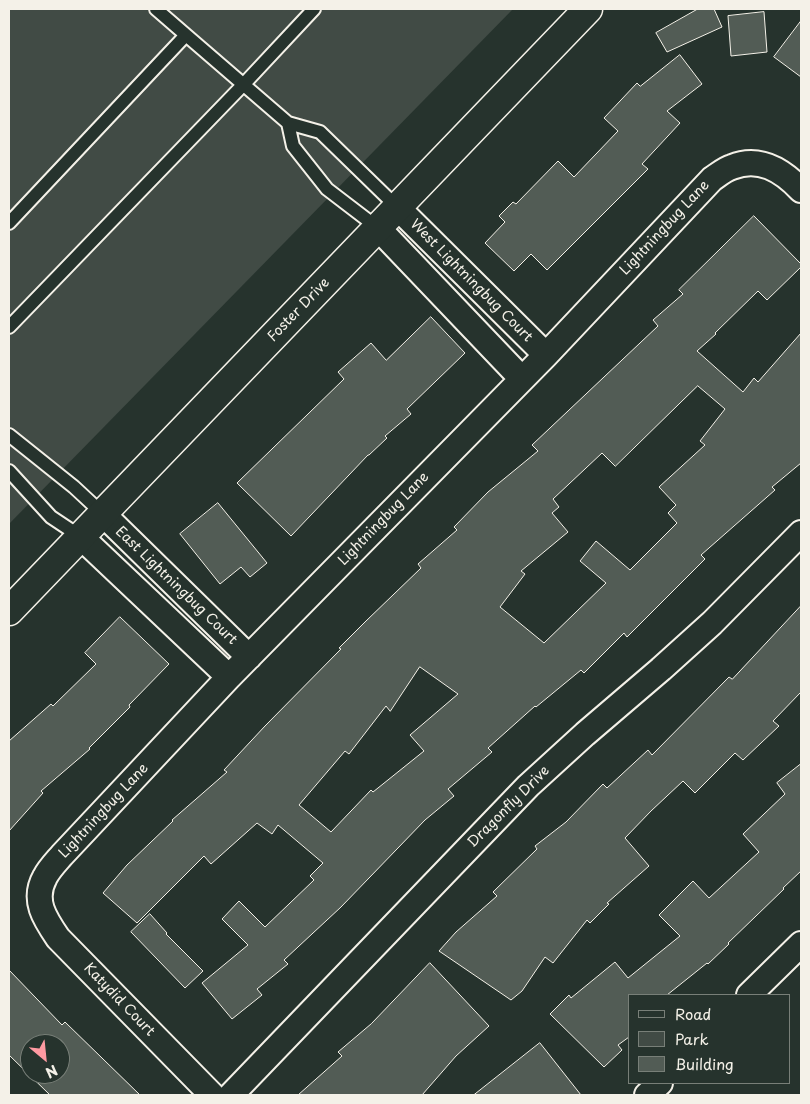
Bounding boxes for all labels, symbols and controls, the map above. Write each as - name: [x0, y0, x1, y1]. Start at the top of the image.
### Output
- street label: Lightningbug Lane: [617, 177, 713, 279]
- street label: West Lightningbug Court: [406, 216, 536, 346]
- street label: Foster Drive: [264, 275, 334, 345]
- street label: Lightningbug Lane: [335, 469, 433, 569]
- street label: East Lightningbug Court: [112, 523, 240, 649]
- street label: Lightningbug Lane: [56, 760, 152, 862]
- street label: Dragonfly Drive: [465, 763, 553, 851]
- street label: Katydid Court: [80, 960, 158, 1040]
- legend: [628, 994, 790, 1084]
- text: Road: [675, 1002, 711, 1025]
- text: Park: [675, 1027, 709, 1050]
- north arrow: [20, 1034, 70, 1084]
- text: Building: [675, 1052, 734, 1075]
- text: N: [42, 1060, 62, 1084]

